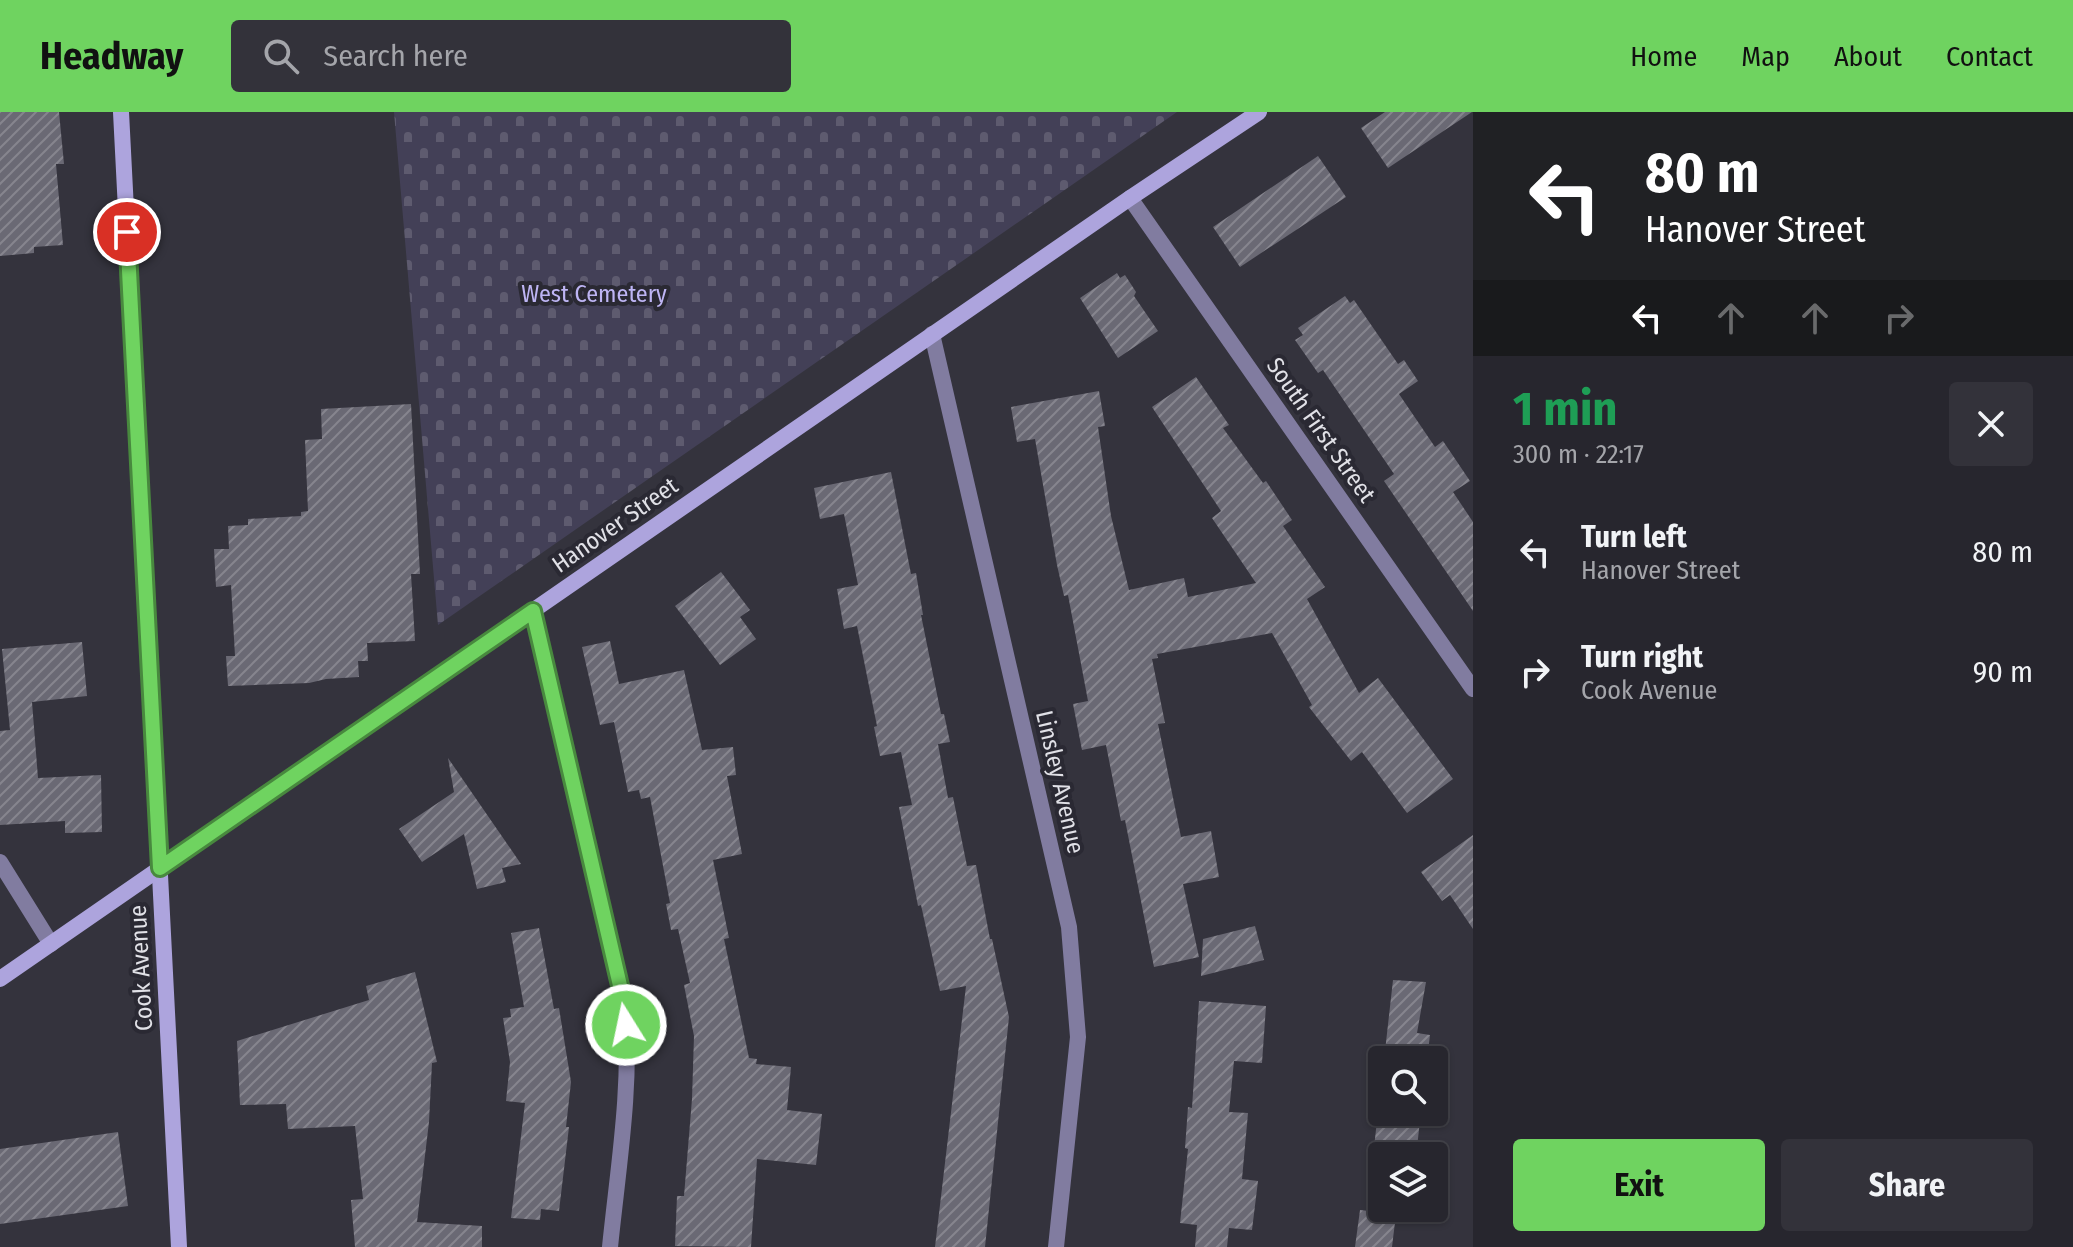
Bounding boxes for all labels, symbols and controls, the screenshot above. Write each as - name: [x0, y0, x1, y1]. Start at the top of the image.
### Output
- search box: [231, 20, 791, 92]
- text: Headway: [40, 33, 183, 79]
- icon: search: [259, 34, 303, 78]
- text: Search here: [323, 38, 468, 74]
- text: Home: [1630, 40, 1697, 73]
- text: Map: [1741, 40, 1790, 73]
- text: About: [1834, 40, 1902, 73]
- text: Contact: [1946, 40, 2033, 73]
- text: 80 m: [1645, 140, 1760, 207]
- icon: left: [1513, 144, 1617, 248]
- pin: [93, 198, 161, 266]
- text: Hanover Street: [1645, 208, 1865, 252]
- icon: arrive: [105, 210, 149, 254]
- park label: West Cemetery: [521, 280, 667, 308]
- icon: left: [1625, 296, 1669, 340]
- icon: ahead: [1709, 296, 1753, 340]
- icon: ahead: [1793, 296, 1837, 340]
- icon: right: [1877, 296, 1921, 340]
- street label: South First Street: [1261, 352, 1381, 508]
- text: 1 min: [1513, 380, 1618, 438]
- button: close: [1949, 382, 2033, 466]
- text: 300 m · 22:17: [1513, 439, 1644, 470]
- street label: Hanover Street: [547, 471, 683, 579]
- text: Turn left: [1581, 519, 1687, 555]
- icon: left: [1513, 530, 1557, 574]
- text: 80 m: [1972, 534, 2033, 570]
- text: Hanover Street: [1581, 555, 1740, 586]
- text: Turn right: [1581, 639, 1703, 675]
- icon: right: [1513, 650, 1557, 694]
- text: 90 m: [1973, 654, 2033, 690]
- text: Cook Avenue: [1581, 675, 1717, 706]
- street label: Linsley Avenue: [1030, 708, 1090, 856]
- street label: Cook Avenue: [124, 904, 158, 1032]
- position arrow: [584, 983, 668, 1067]
- map controls: [1368, 1046, 1448, 1222]
- button: search: [1368, 1046, 1448, 1126]
- button: Exit: [1513, 1139, 1765, 1231]
- button: Share: [1781, 1139, 2033, 1231]
- button: layers: [1368, 1142, 1448, 1222]

